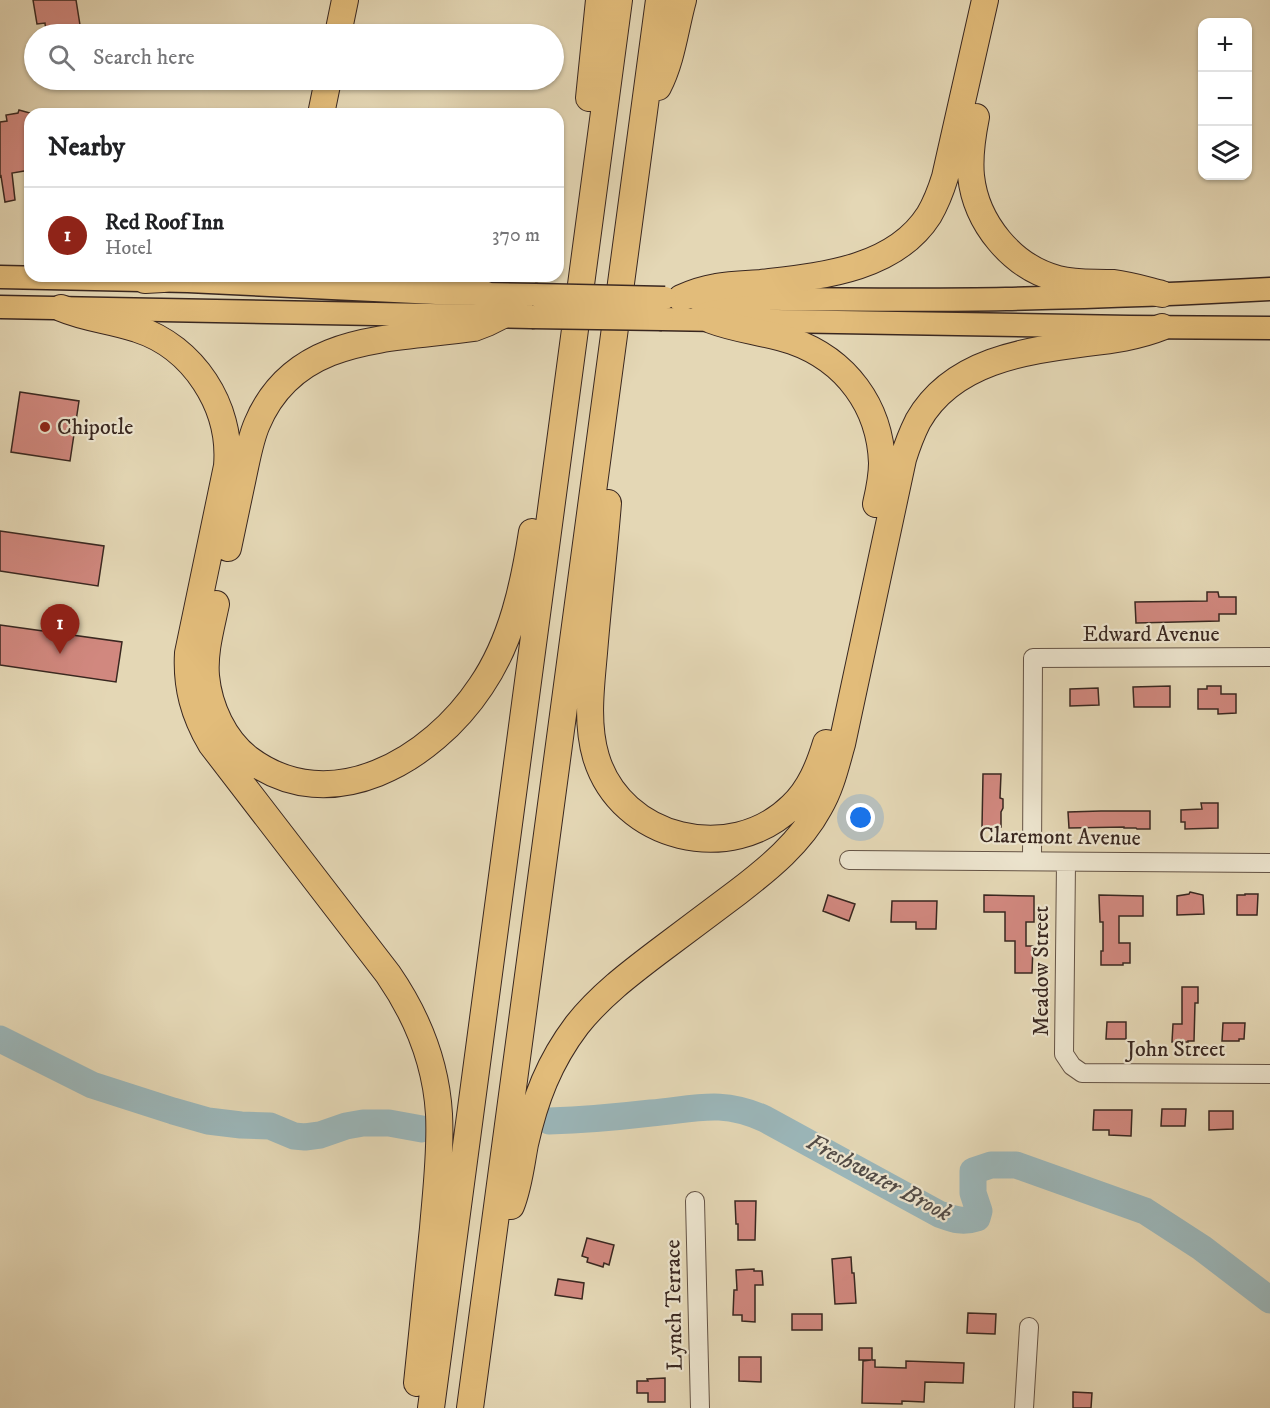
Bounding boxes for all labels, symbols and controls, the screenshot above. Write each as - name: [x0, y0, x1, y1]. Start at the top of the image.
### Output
- map controls: [1198, 18, 1252, 180]
- button: +: [1198, 18, 1252, 72]
- search box: [24, 24, 564, 90]
- icon: search: [45, 41, 78, 74]
- text: Search here: [93, 44, 195, 71]
- button: −: [1198, 72, 1252, 126]
- button: layers: [1198, 126, 1252, 180]
- text: Nearby: [48, 131, 125, 164]
- text: Red Roof Inn: [105, 209, 224, 236]
- text: 1: [64, 223, 71, 248]
- text: 370 m: [492, 223, 540, 248]
- text: Hotel: [105, 236, 152, 261]
- place label: Chipotle: [57, 414, 133, 441]
- marker: Chipotle: [38, 420, 52, 434]
- pin: 1: [40, 604, 80, 654]
- street label: Edward Avenue: [1082, 621, 1220, 648]
- your location: [846, 803, 875, 832]
- street label: Claremont Avenue: [979, 822, 1141, 852]
- street label: Meadow Street: [1028, 906, 1055, 1036]
- street label: John Street: [1125, 1036, 1225, 1063]
- water label: Freshwater Brook: [801, 1127, 957, 1229]
- street label: Lynch Terrace: [659, 1239, 689, 1371]

